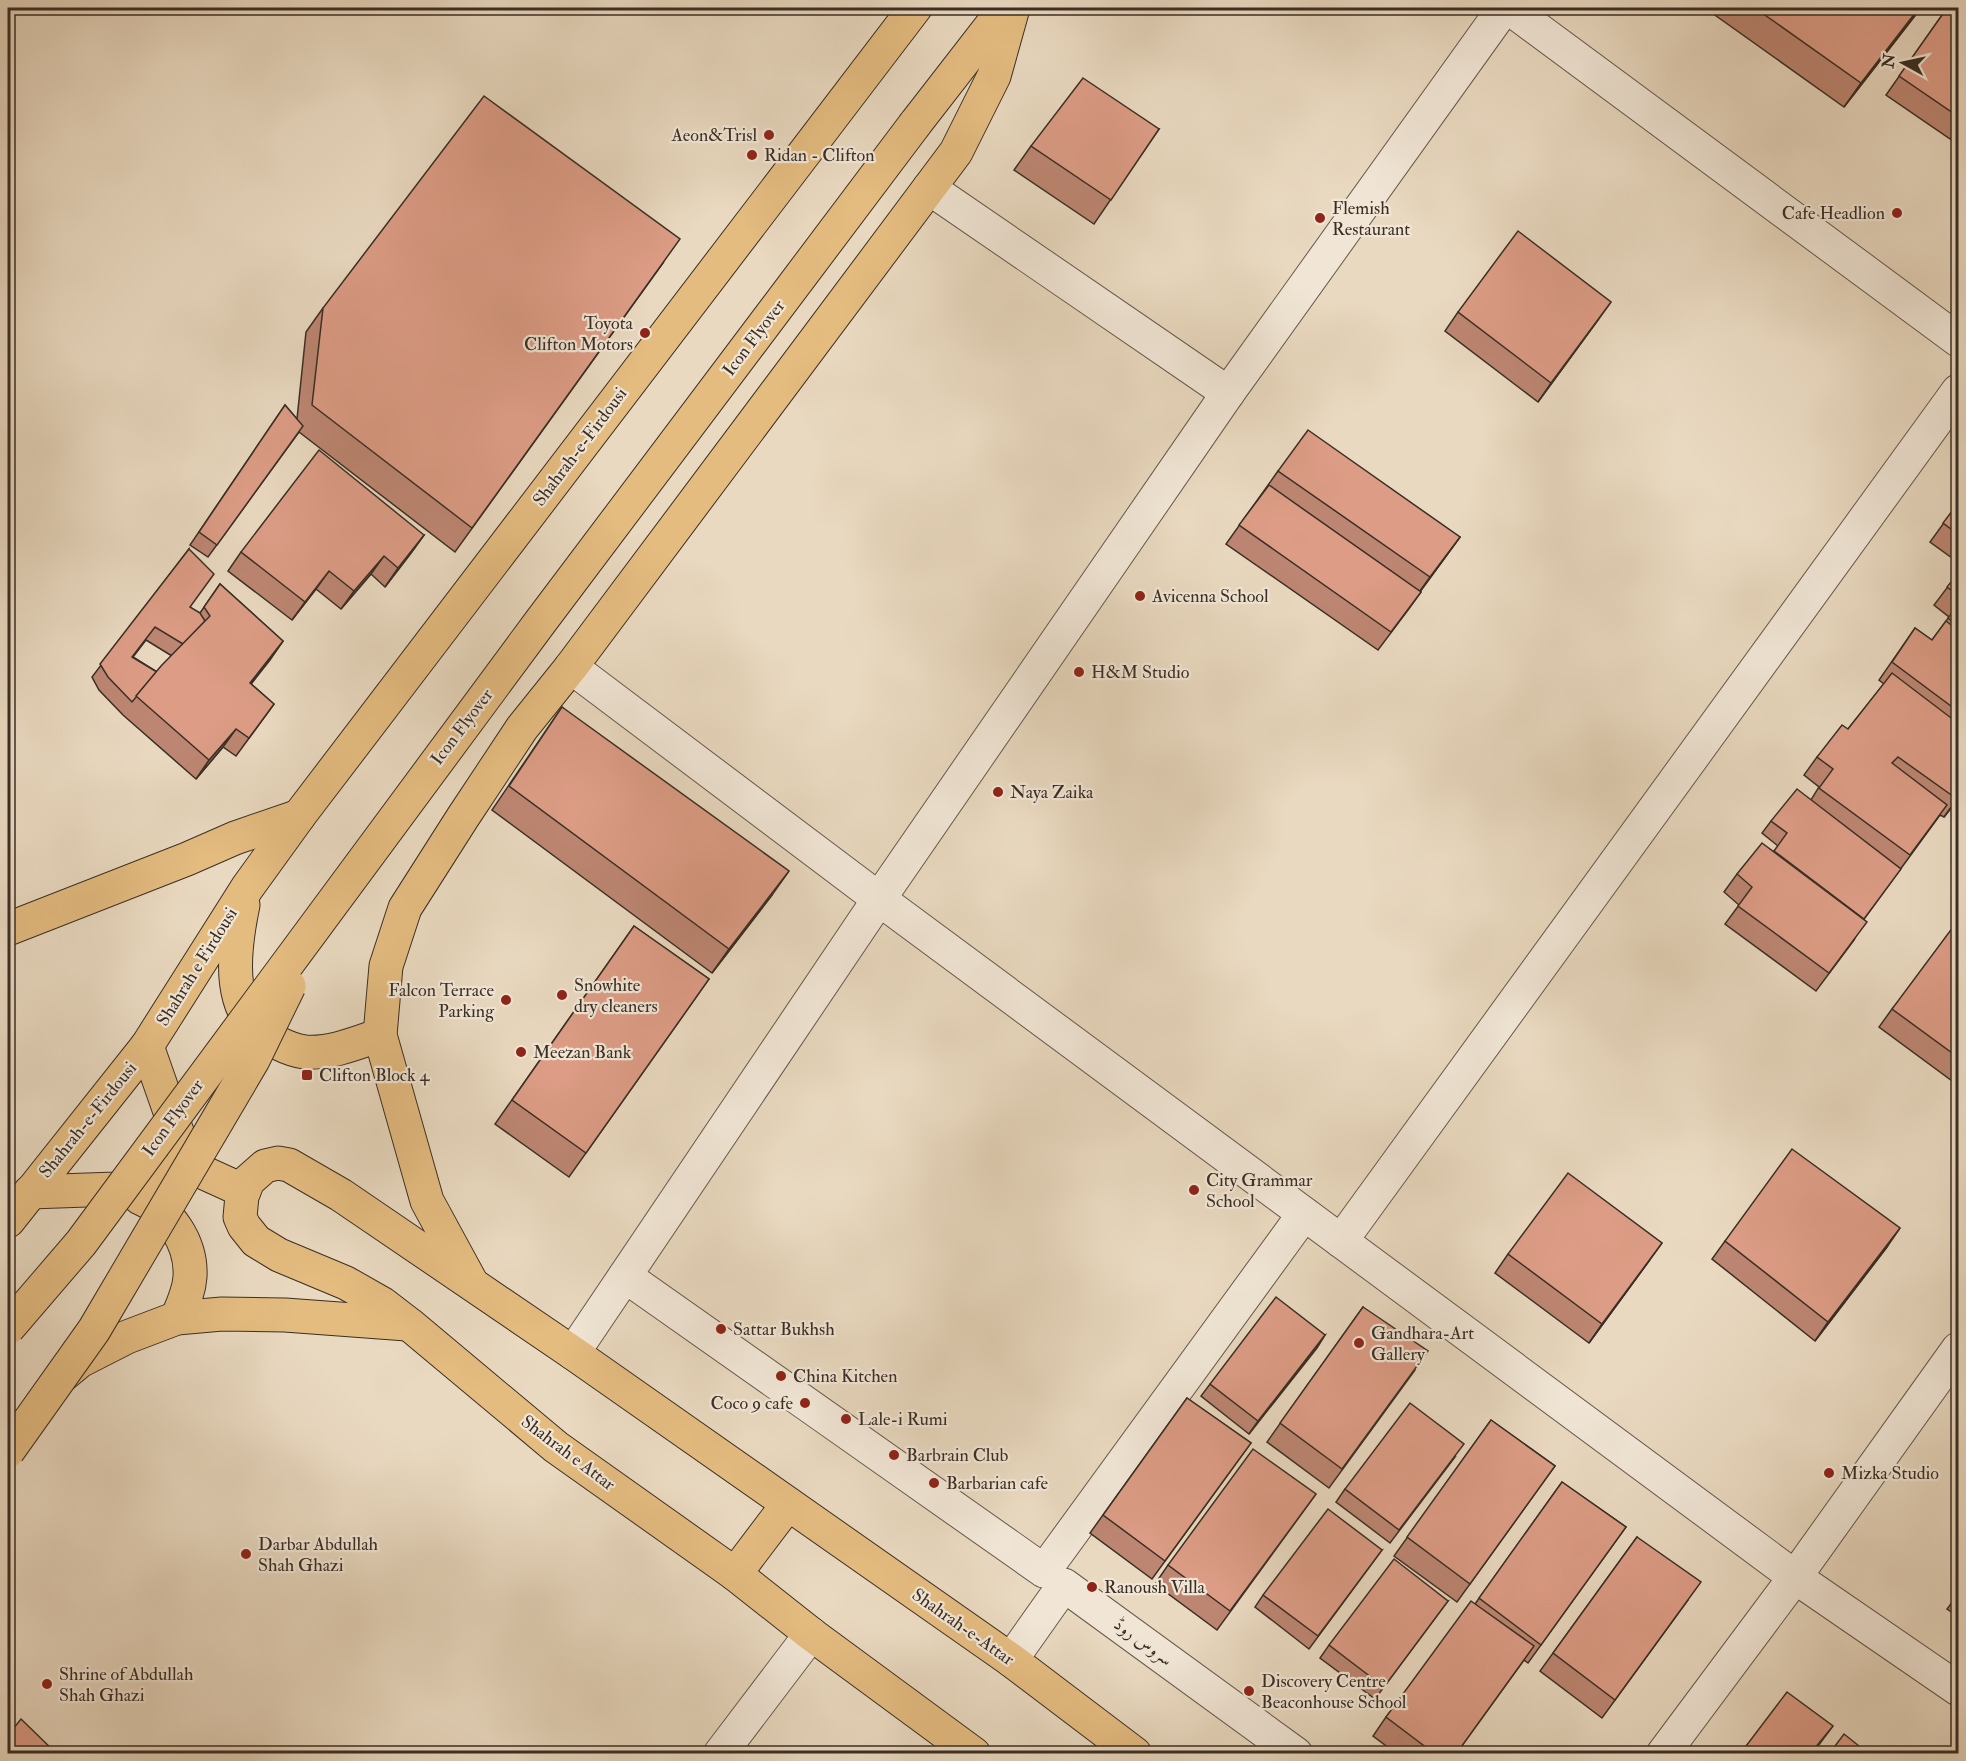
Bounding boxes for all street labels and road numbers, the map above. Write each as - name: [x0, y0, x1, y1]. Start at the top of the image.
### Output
- street label: Icon Flyover: [718, 295, 790, 381]
- street label: Shahrah-e-Firdousi: [528, 383, 632, 511]
- street label: Icon Flyover: [426, 684, 498, 770]
- street label: Shahrah e Firdousi: [151, 903, 243, 1030]
- street label: Shahrah-e-Firdousi: [34, 1057, 142, 1183]
- street label: Icon Flyover: [137, 1075, 209, 1161]
- street label: Shahrah e Attar: [516, 1410, 620, 1496]
- street label: Shahrah-e-Attar: [907, 1583, 1019, 1671]
- street label: سروس روڈ: [1109, 1613, 1177, 1671]

